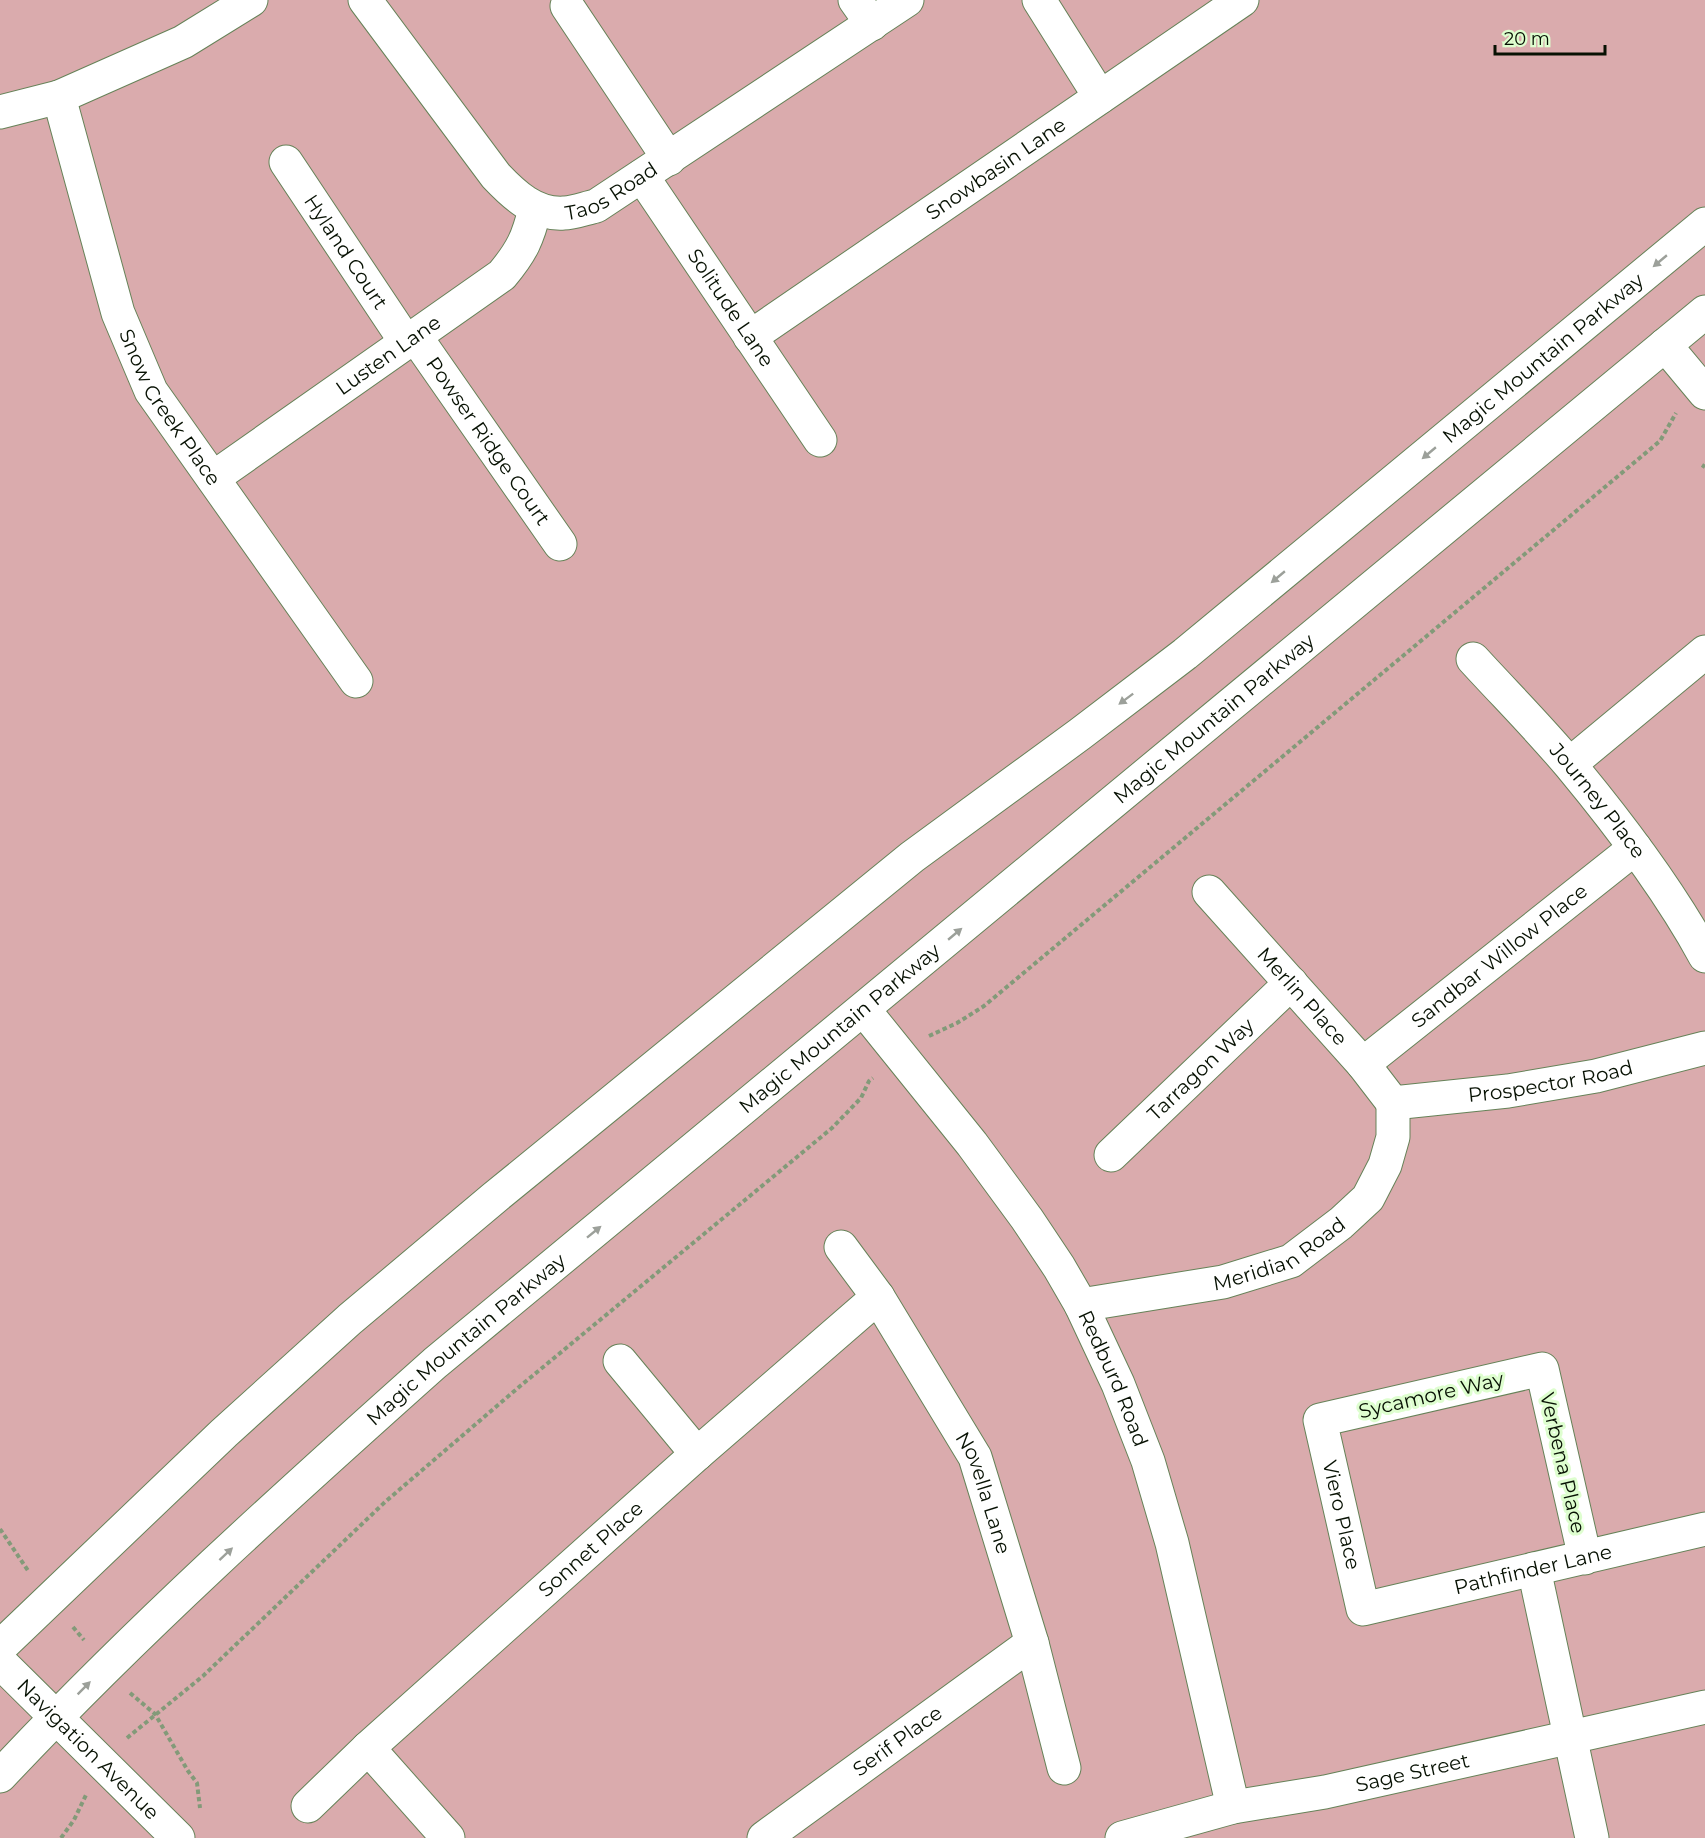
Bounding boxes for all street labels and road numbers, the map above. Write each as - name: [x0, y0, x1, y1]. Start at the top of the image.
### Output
- street label: Snowbasin Lane: [921, 112, 1070, 225]
- street label: Taos Road: [563, 157, 662, 225]
- street label: Hyland Court: [299, 190, 393, 314]
- street label: Solitude Lane: [683, 244, 779, 371]
- street label: Magic Mountain Parkway: [1438, 268, 1648, 448]
- street label: Lusten Lane: [331, 310, 445, 400]
- street label: Snow Creek Place: [114, 325, 226, 490]
- street label: Powser Ridge Court: [421, 352, 555, 530]
- street label: Magic Mountain Parkway: [1109, 628, 1319, 809]
- street label: Journey Place: [1544, 738, 1651, 863]
- street label: Sandbar Willow Place: [1407, 879, 1592, 1033]
- street label: Magic Mountain Parkway: [734, 938, 945, 1118]
- street label: Merlin Place: [1252, 942, 1352, 1050]
- street label: Tarragon Way: [1142, 1013, 1259, 1126]
- street label: Prospector Road: [1467, 1055, 1635, 1107]
- street label: Meridian Road: [1211, 1212, 1350, 1295]
- street label: Magic Mountain Parkway: [362, 1248, 570, 1430]
- street label: Redburd Road: [1073, 1306, 1153, 1450]
- street label: Sycamore Way: [1356, 1367, 1506, 1423]
- street label: Verbena Place: [1535, 1390, 1591, 1536]
- street label: Novella Lane: [951, 1427, 1016, 1557]
- street label: Viero Place: [1318, 1458, 1366, 1572]
- street label: Sonnet Place: [533, 1496, 648, 1602]
- street label: Pathfinder Lane: [1452, 1539, 1614, 1599]
- street label: Navigation Avenue: [12, 1674, 164, 1825]
- street label: Serif Place: [848, 1700, 947, 1781]
- street label: Sage Street: [1353, 1748, 1471, 1797]

